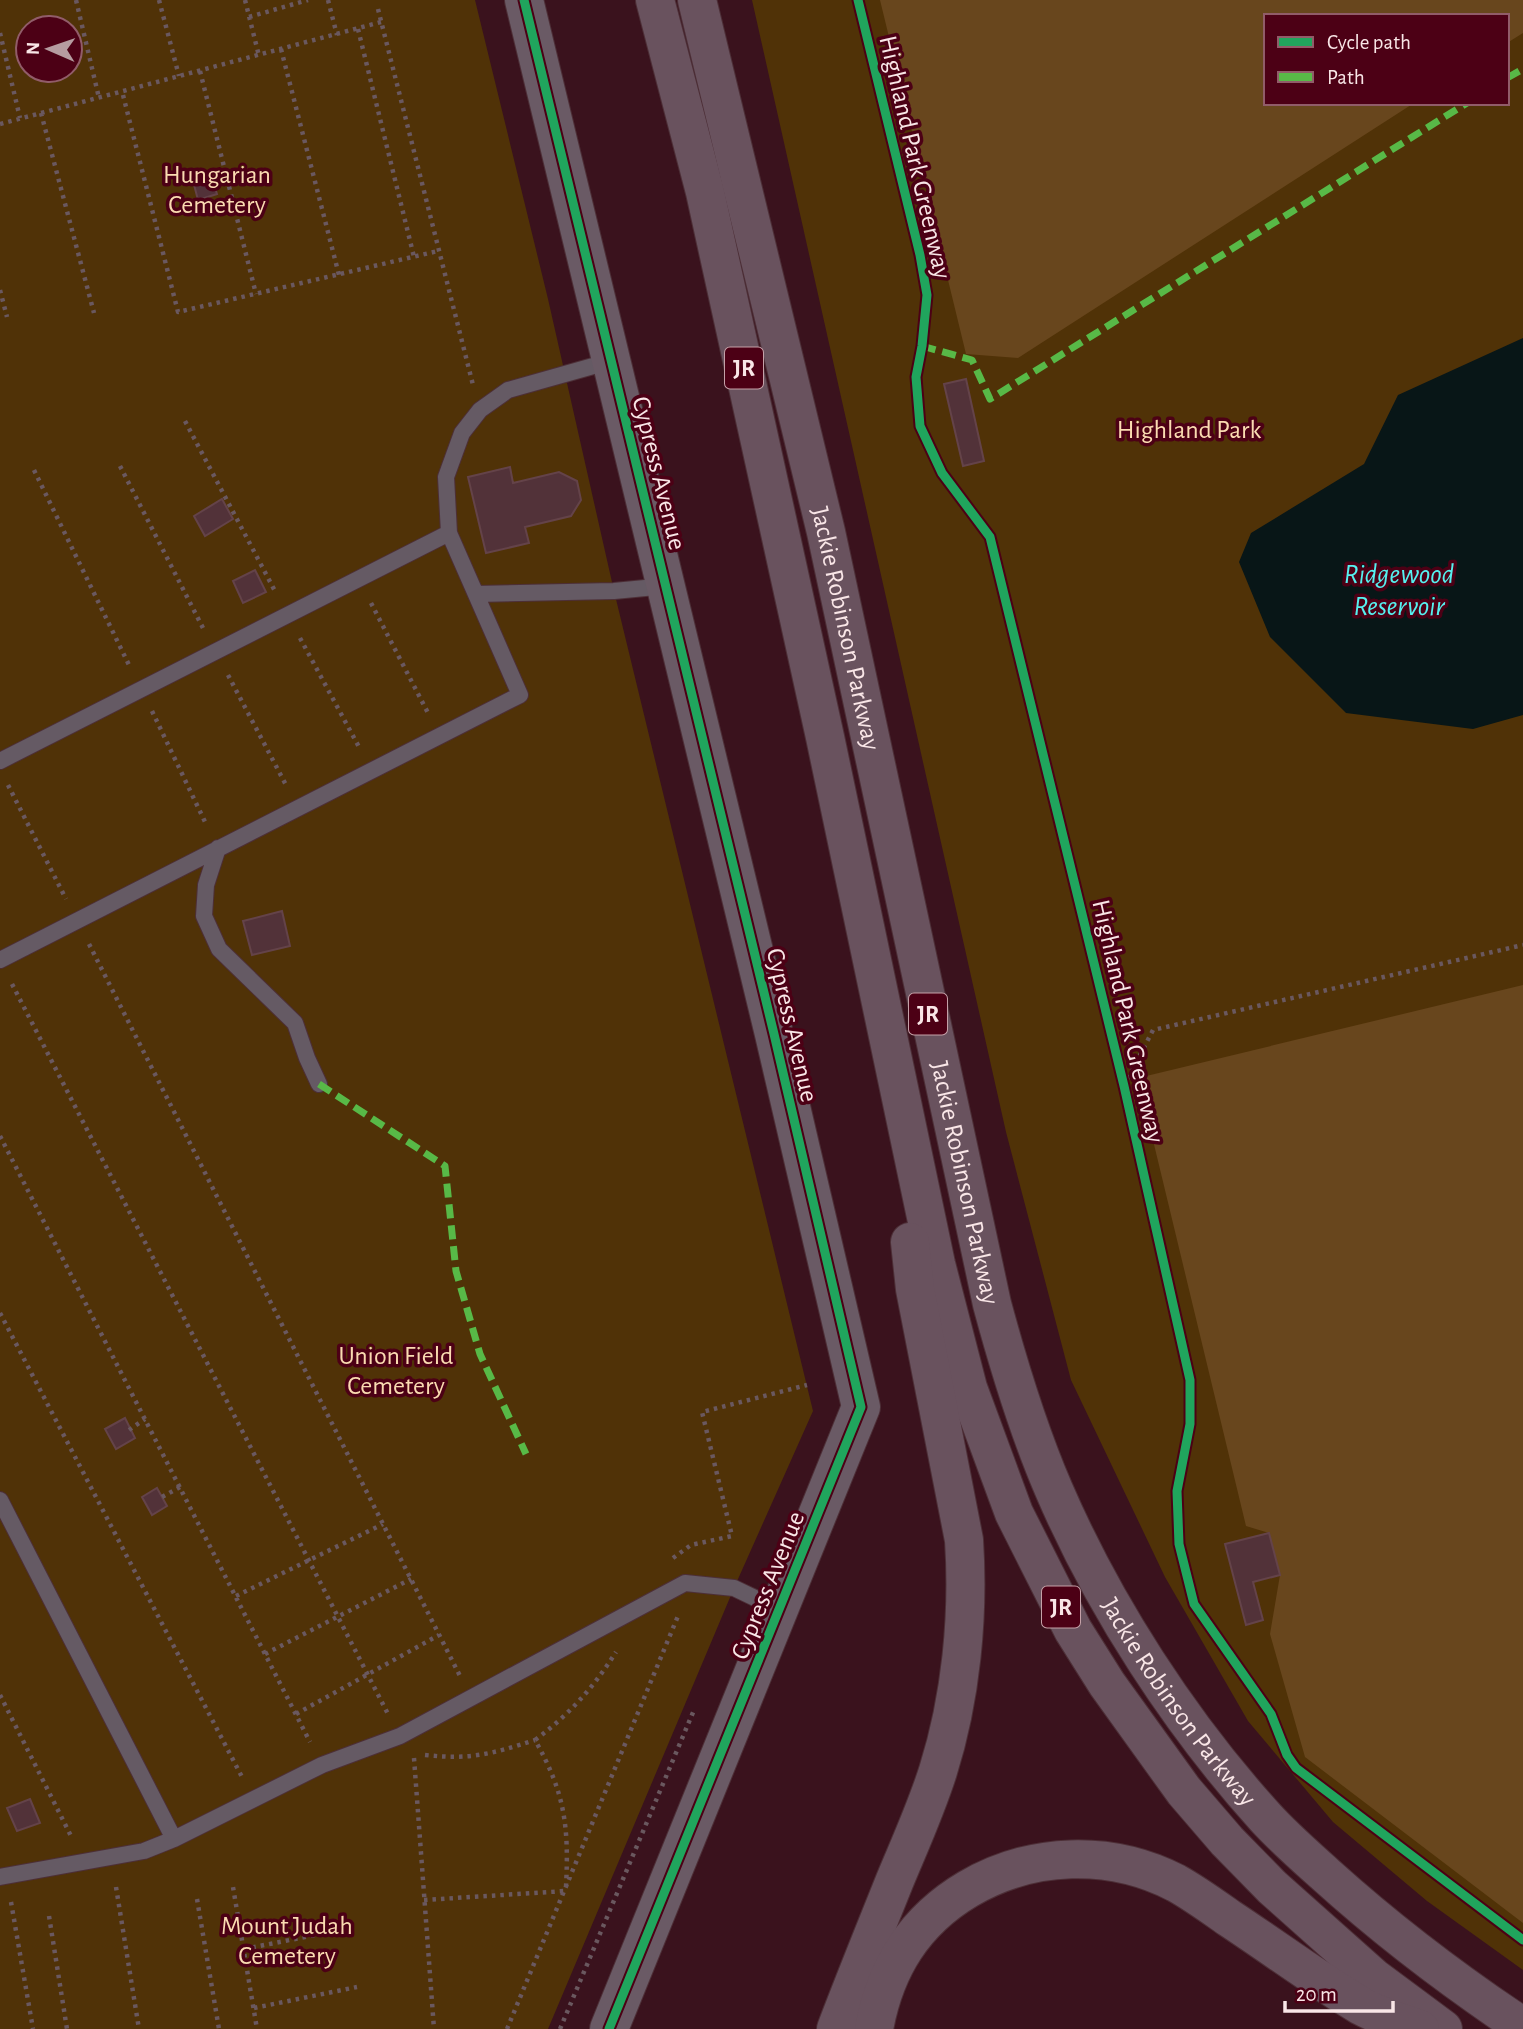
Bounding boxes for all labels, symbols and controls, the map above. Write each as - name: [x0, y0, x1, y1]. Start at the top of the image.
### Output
- north arrow: [14, 14, 84, 84]
- legend: [1264, 14, 1509, 105]
- text: Cycle path: [1327, 32, 1411, 53]
- street label: Highland Park Greenway: [874, 33, 956, 281]
- text: N: [24, 42, 43, 55]
- text: Path: [1327, 67, 1365, 88]
- park label: Hungarian Cemetery: [163, 162, 271, 218]
- road number: JR: [725, 348, 763, 388]
- street label: Cypress Avenue: [627, 394, 691, 553]
- park label: Highland Park: [1117, 417, 1261, 443]
- street label: Jackie Robinson Parkway: [806, 504, 885, 753]
- water label: Ridgewood Reservoir: [1344, 561, 1454, 621]
- street label: Highland Park Greenway: [1087, 897, 1169, 1145]
- street label: Cypress Avenue: [762, 946, 822, 1105]
- road number: JR: [909, 994, 947, 1034]
- street label: Jackie Robinson Parkway: [926, 1059, 1004, 1307]
- park label: Union Field Cemetery: [338, 1343, 454, 1399]
- street label: Cypress Avenue: [726, 1508, 809, 1663]
- road number: JR: [1042, 1587, 1080, 1628]
- street label: Jackie Robinson Parkway: [1097, 1594, 1261, 1811]
- park label: Mount Judah Cemetery: [221, 1913, 353, 1969]
- scale bar: [1285, 1969, 1394, 2013]
- text: 20 m: [1296, 1984, 1337, 2005]

